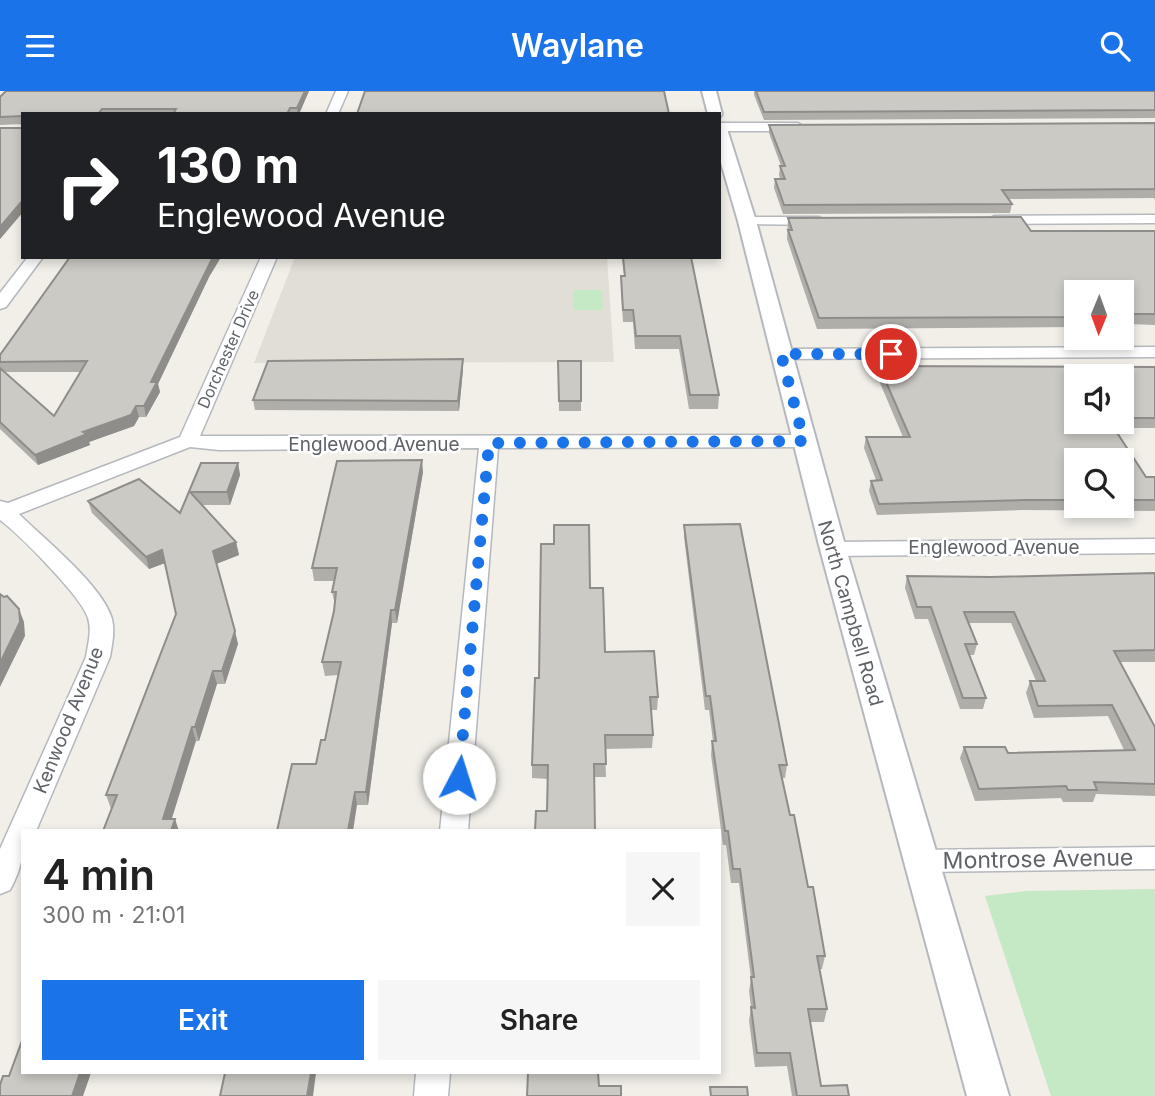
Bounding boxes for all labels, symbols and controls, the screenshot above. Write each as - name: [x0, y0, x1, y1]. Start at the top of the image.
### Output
- text: Waylane: [511, 26, 644, 65]
- icon: menu: [21, 27, 59, 65]
- icon: search: [1096, 27, 1134, 65]
- text: 130 m: [157, 136, 299, 195]
- icon: right: [42, 140, 133, 231]
- text: Englewood Avenue: [157, 196, 446, 235]
- north arrow: [1064, 280, 1134, 350]
- map controls: [1064, 280, 1134, 518]
- street label: Dorchester Drive: [193, 287, 263, 411]
- pin: [861, 324, 921, 384]
- icon: arrive: [872, 335, 910, 373]
- button: sound: [1064, 364, 1134, 434]
- street label: Englewood Avenue: [288, 433, 460, 456]
- button: search: [1064, 448, 1134, 518]
- street label: North Campbell Road: [813, 518, 888, 709]
- street label: Englewood Avenue: [908, 536, 1080, 559]
- street label: Kenwood Avenue: [29, 644, 108, 797]
- position arrow: [422, 741, 496, 815]
- street label: Montrose Avenue: [942, 843, 1134, 875]
- text: 4 min: [42, 849, 155, 900]
- button: close: [626, 852, 700, 926]
- text: 300 m · 21:01: [42, 901, 185, 929]
- button: Exit: [42, 980, 364, 1060]
- button: Share: [378, 980, 700, 1060]

